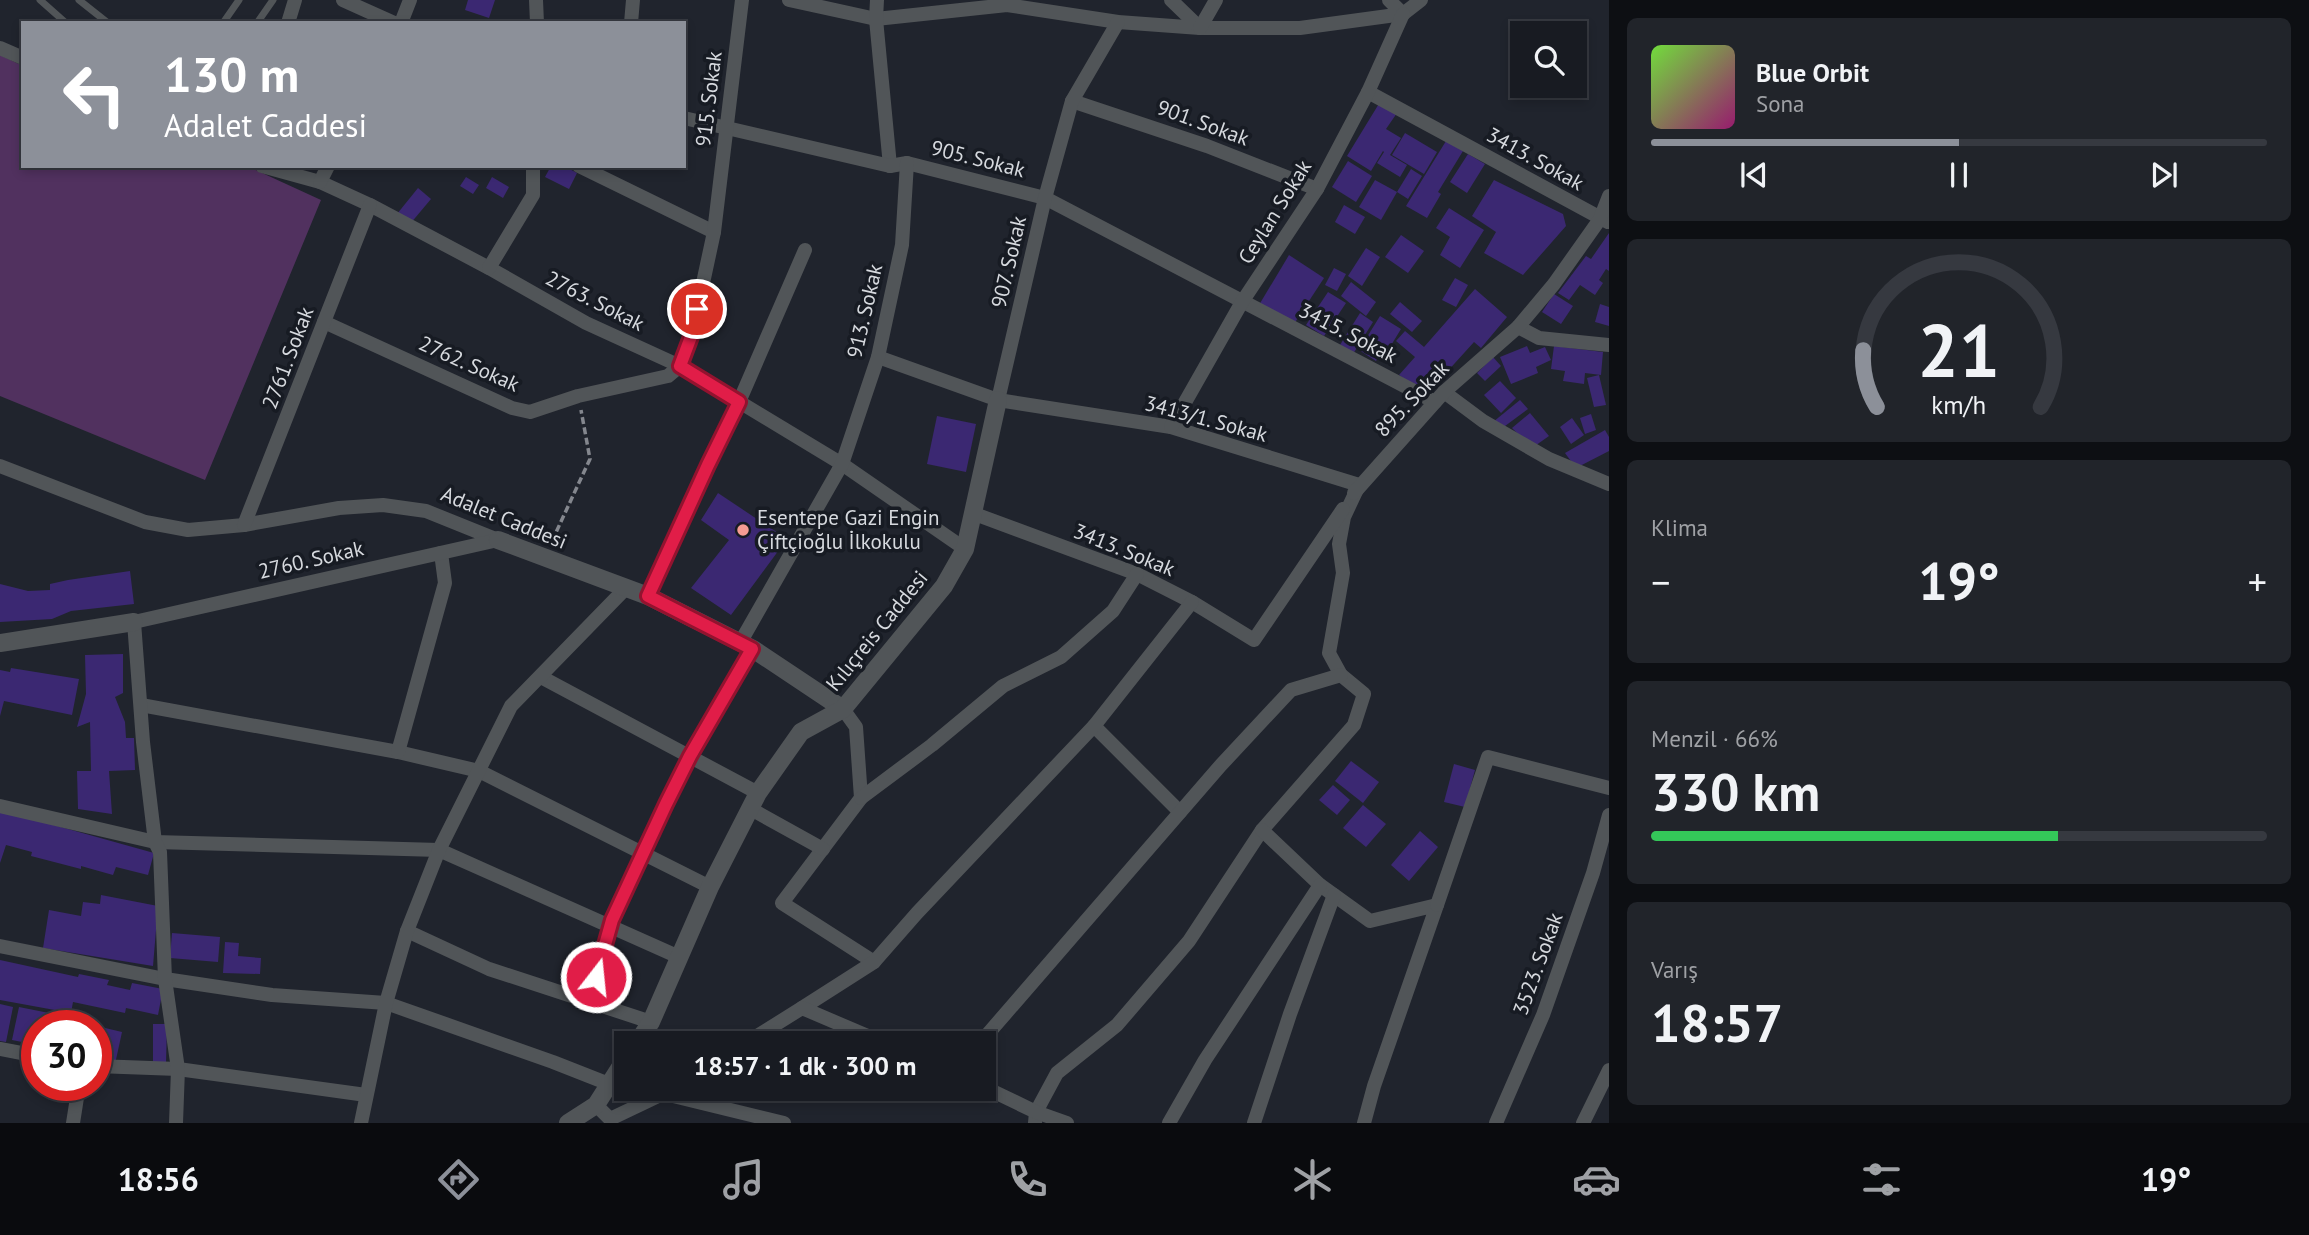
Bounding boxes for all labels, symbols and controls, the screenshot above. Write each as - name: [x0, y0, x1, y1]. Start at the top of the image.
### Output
- map controls: [1510, 21, 1587, 98]
- button: search: [1510, 21, 1587, 98]
- text: 130 m: [164, 42, 299, 106]
- icon: left: [49, 49, 140, 140]
- street label: 915. Sokak: [689, 50, 728, 148]
- text: Blue Orbit: [1756, 56, 1869, 89]
- text: Sona: [1756, 89, 1805, 118]
- street label: 901. Sokak: [1154, 93, 1253, 152]
- text: Adalet Caddesi: [164, 104, 367, 146]
- street label: 3413. Sokak: [1482, 121, 1589, 196]
- street label: 905. Sokak: [928, 134, 1028, 183]
- street label: Ceylan Sokak: [1232, 155, 1317, 269]
- icon: previous: [1735, 156, 1773, 194]
- icon: pause: [1940, 156, 1978, 194]
- icon: next: [2145, 156, 2183, 194]
- street label: 907. Sokak: [985, 213, 1032, 310]
- street label: 913. Sokak: [841, 261, 888, 361]
- street label: 2763. Sokak: [541, 264, 649, 337]
- pin: [667, 279, 727, 339]
- icon: arrive: [678, 290, 716, 328]
- street label: 3415. Sokak: [1294, 296, 1402, 369]
- street label: 2761. Sokak: [256, 303, 319, 413]
- text: 21: [1918, 303, 2000, 397]
- street label: 2762. Sokak: [415, 329, 524, 398]
- street label: 895. Sokak: [1369, 355, 1455, 442]
- text: km/h: [1932, 388, 1986, 420]
- street label: 3413/1. Sokak: [1142, 389, 1271, 448]
- street label: Adalet Caddesi: [437, 480, 571, 555]
- place label: Esentepe Gazi Engin Çiftçioğlu İlkokulu: [757, 504, 939, 555]
- text: Klima: [1651, 513, 1708, 542]
- street label: 3413. Sokak: [1069, 517, 1179, 582]
- marker: Esentepe Gazi Engin Çiftçioğlu İlkokulu: [735, 522, 751, 538]
- street label: 2760. Sokak: [256, 534, 366, 585]
- text: 19°: [1918, 547, 2000, 614]
- text: −: [1651, 557, 1670, 606]
- text: +: [2248, 557, 2267, 606]
- street label: Kılıçreis Caddesi: [820, 565, 933, 696]
- text: Menzil · 66%: [1651, 724, 1778, 753]
- text: 330 km: [1651, 758, 1820, 825]
- street label: 3523. Sokak: [1507, 909, 1569, 1019]
- position arrow: [559, 940, 633, 1014]
- text: Varış: [1651, 955, 1698, 984]
- text: 18:57: [1651, 989, 1783, 1056]
- speed limit sign: 30: [21, 1010, 112, 1101]
- text: 18:57 · 1 dk · 300 m: [693, 1049, 917, 1082]
- icon: directions: [434, 1155, 483, 1204]
- icon: music: [719, 1155, 768, 1204]
- icon: phone: [1003, 1155, 1052, 1204]
- icon: climate: [1288, 1155, 1337, 1204]
- icon: car: [1572, 1155, 1621, 1204]
- icon: filters: [1857, 1155, 1906, 1204]
- text: 18:56: [118, 1158, 199, 1200]
- text: 19°: [2141, 1158, 2191, 1200]

